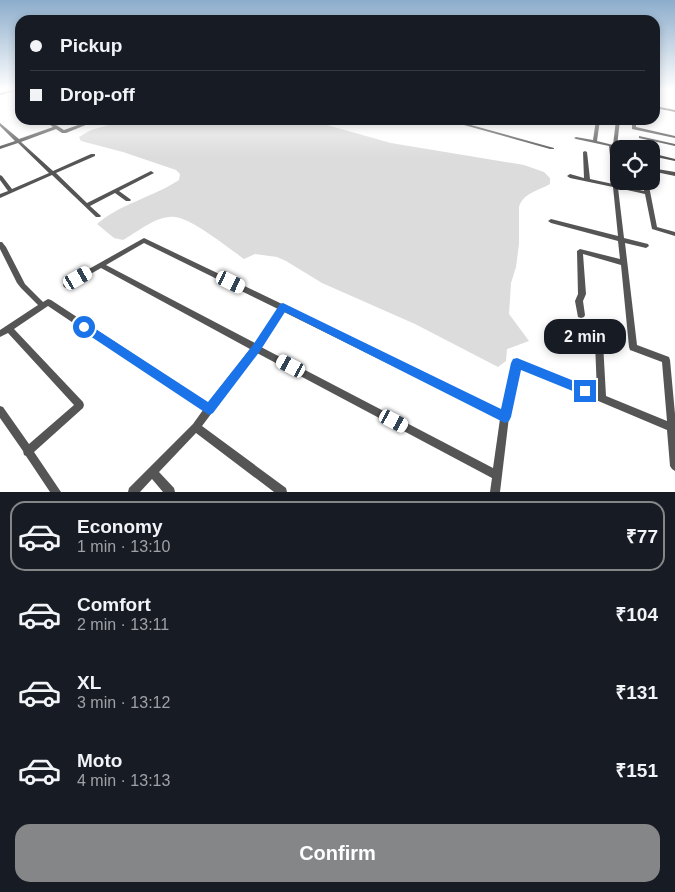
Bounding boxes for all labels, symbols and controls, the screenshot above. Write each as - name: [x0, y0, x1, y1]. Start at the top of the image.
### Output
- text: Pickup: [60, 35, 122, 56]
- text: Drop-off: [60, 84, 135, 105]
- map controls: [610, 140, 660, 190]
- button: locate: [610, 140, 660, 190]
- car: [61, 264, 94, 292]
- car: [214, 269, 247, 295]
- route start: [73, 316, 95, 338]
- callout: 2 min: [544, 318, 626, 354]
- text: 2 min: [564, 328, 606, 345]
- car: [274, 352, 307, 380]
- route end: [574, 380, 596, 402]
- car: [377, 407, 410, 435]
- icon: car: [17, 514, 62, 559]
- text: Economy: [77, 516, 163, 537]
- text: ₹77: [626, 526, 658, 547]
- text: 1 min · 13:10: [77, 538, 170, 555]
- icon: car: [17, 592, 62, 637]
- text: Comfort: [77, 594, 151, 615]
- text: ₹104: [615, 604, 658, 625]
- text: 2 min · 13:11: [77, 616, 169, 633]
- icon: car: [17, 670, 62, 715]
- text: XL: [77, 672, 101, 693]
- text: ₹131: [615, 682, 658, 703]
- text: 3 min · 13:12: [77, 694, 170, 711]
- icon: car: [17, 748, 62, 793]
- text: Moto: [77, 750, 122, 771]
- text: ₹151: [615, 760, 658, 781]
- text: 4 min · 13:13: [77, 772, 170, 789]
- button: Confirm: [15, 824, 660, 882]

